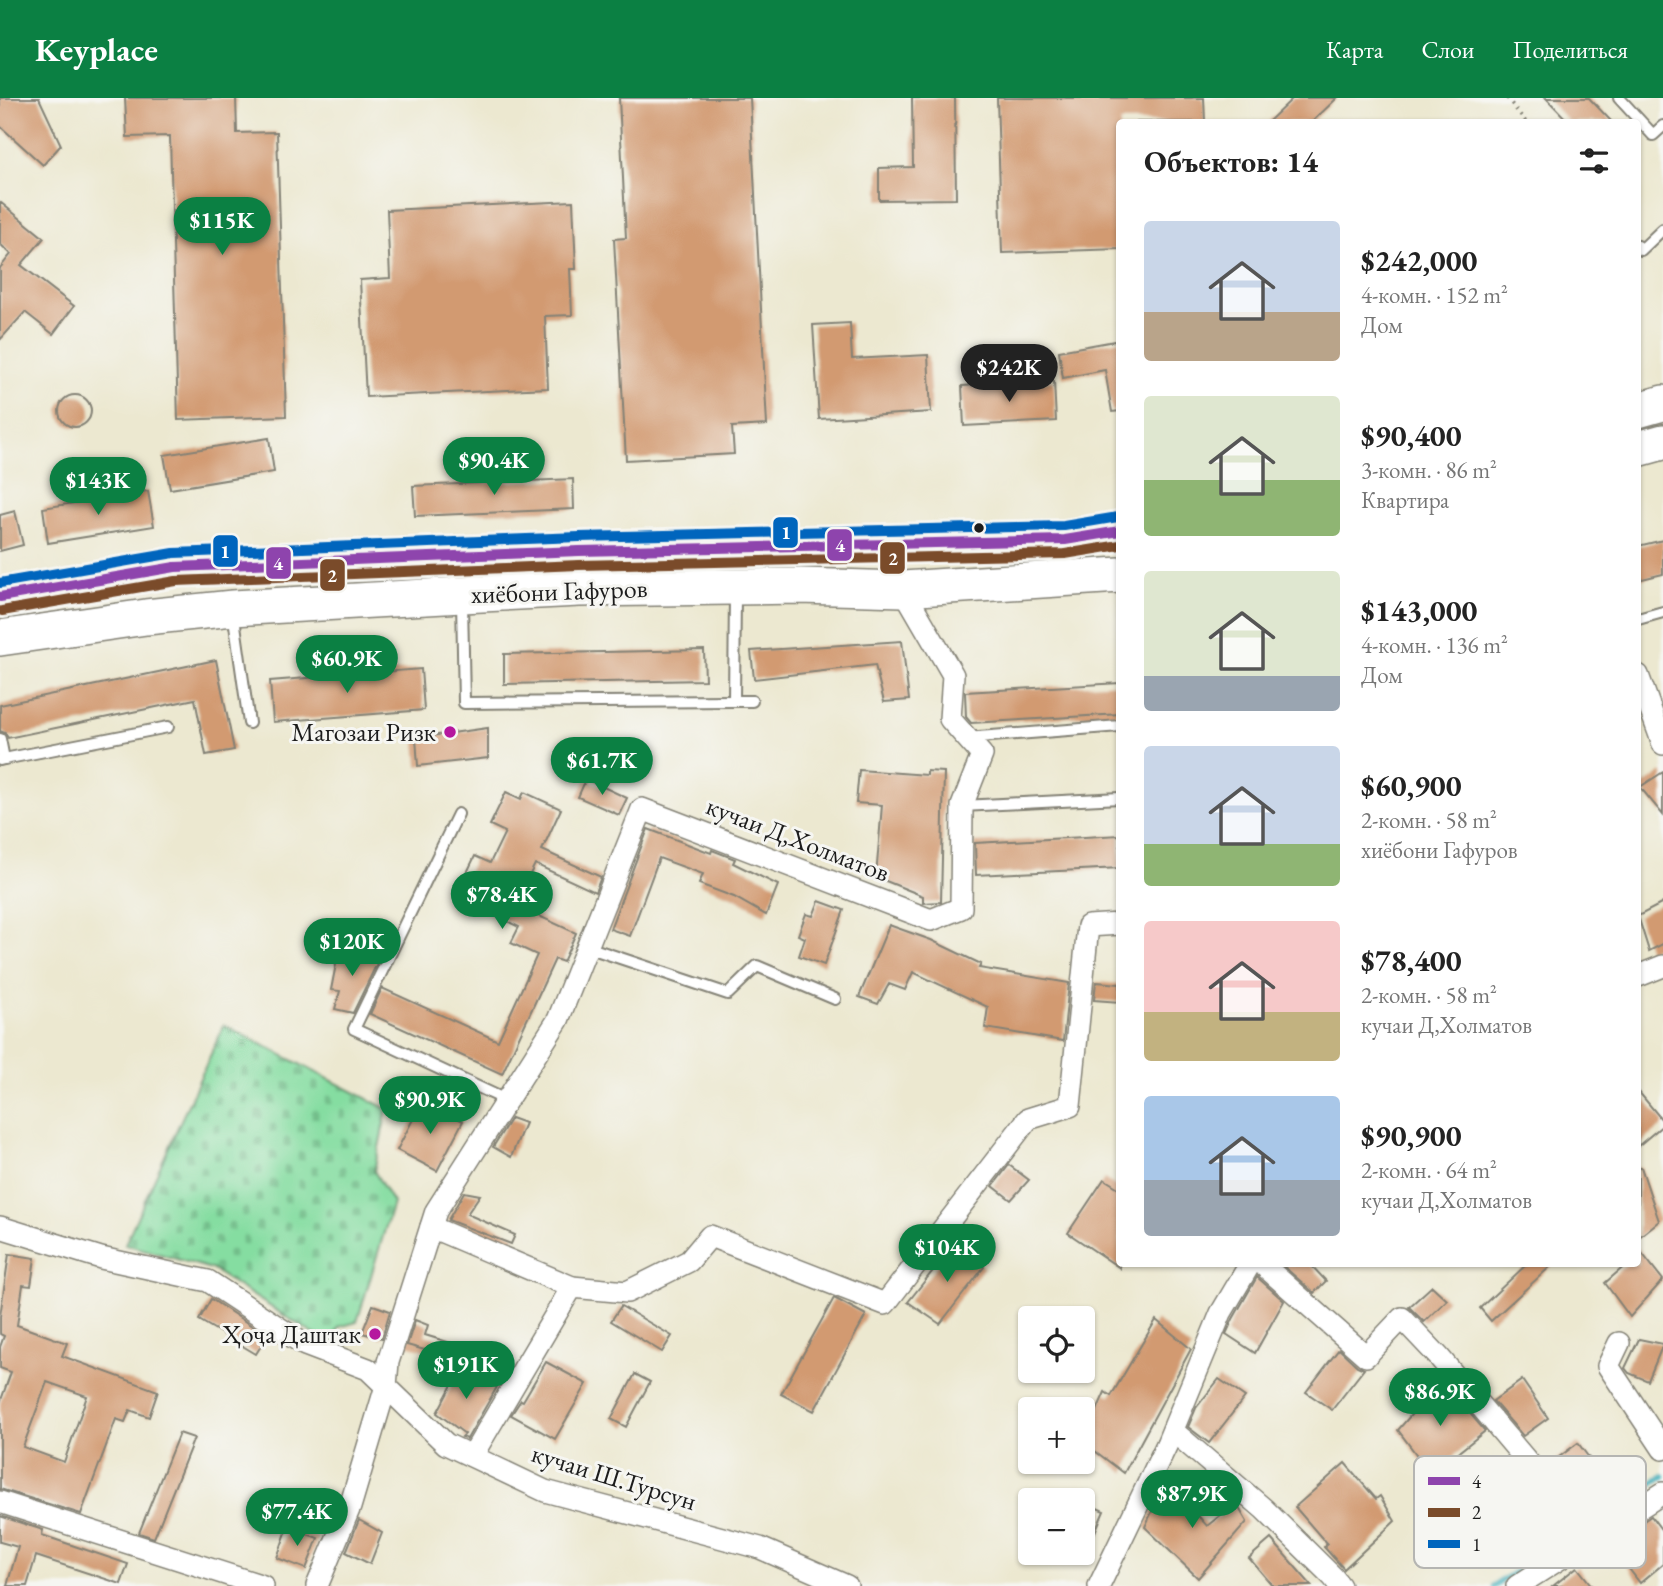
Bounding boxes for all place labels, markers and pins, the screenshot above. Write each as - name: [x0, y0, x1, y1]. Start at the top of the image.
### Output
- pin: $115K: [173, 198, 271, 257]
- pin: $242K: [960, 344, 1058, 404]
- pin: $90.4K: [437, 438, 551, 497]
- pin: $143K: [49, 458, 147, 517]
- unlabelled marker: [972, 521, 986, 535]
- pin: $60.9K: [290, 636, 404, 695]
- place label: Магозаи Ризк: [291, 715, 437, 749]
- marker: Магозаи Ризк: [442, 724, 458, 740]
- pin: $61.7K: [545, 738, 659, 797]
- pin: $78.4K: [445, 872, 559, 931]
- pin: $120K: [303, 918, 401, 978]
- pin: $90.9K: [373, 1076, 487, 1136]
- pin: $104K: [898, 1224, 996, 1284]
- place label: Ҳоҷа Даштак: [221, 1317, 362, 1351]
- marker: Ҳоҷа Даштак: [367, 1326, 383, 1342]
- pin: $191K: [417, 1342, 515, 1401]
- pin: $86.9K: [1383, 1368, 1497, 1428]
- pin: $87.9K: [1135, 1470, 1249, 1530]
- pin: $77.4K: [240, 1488, 354, 1548]

